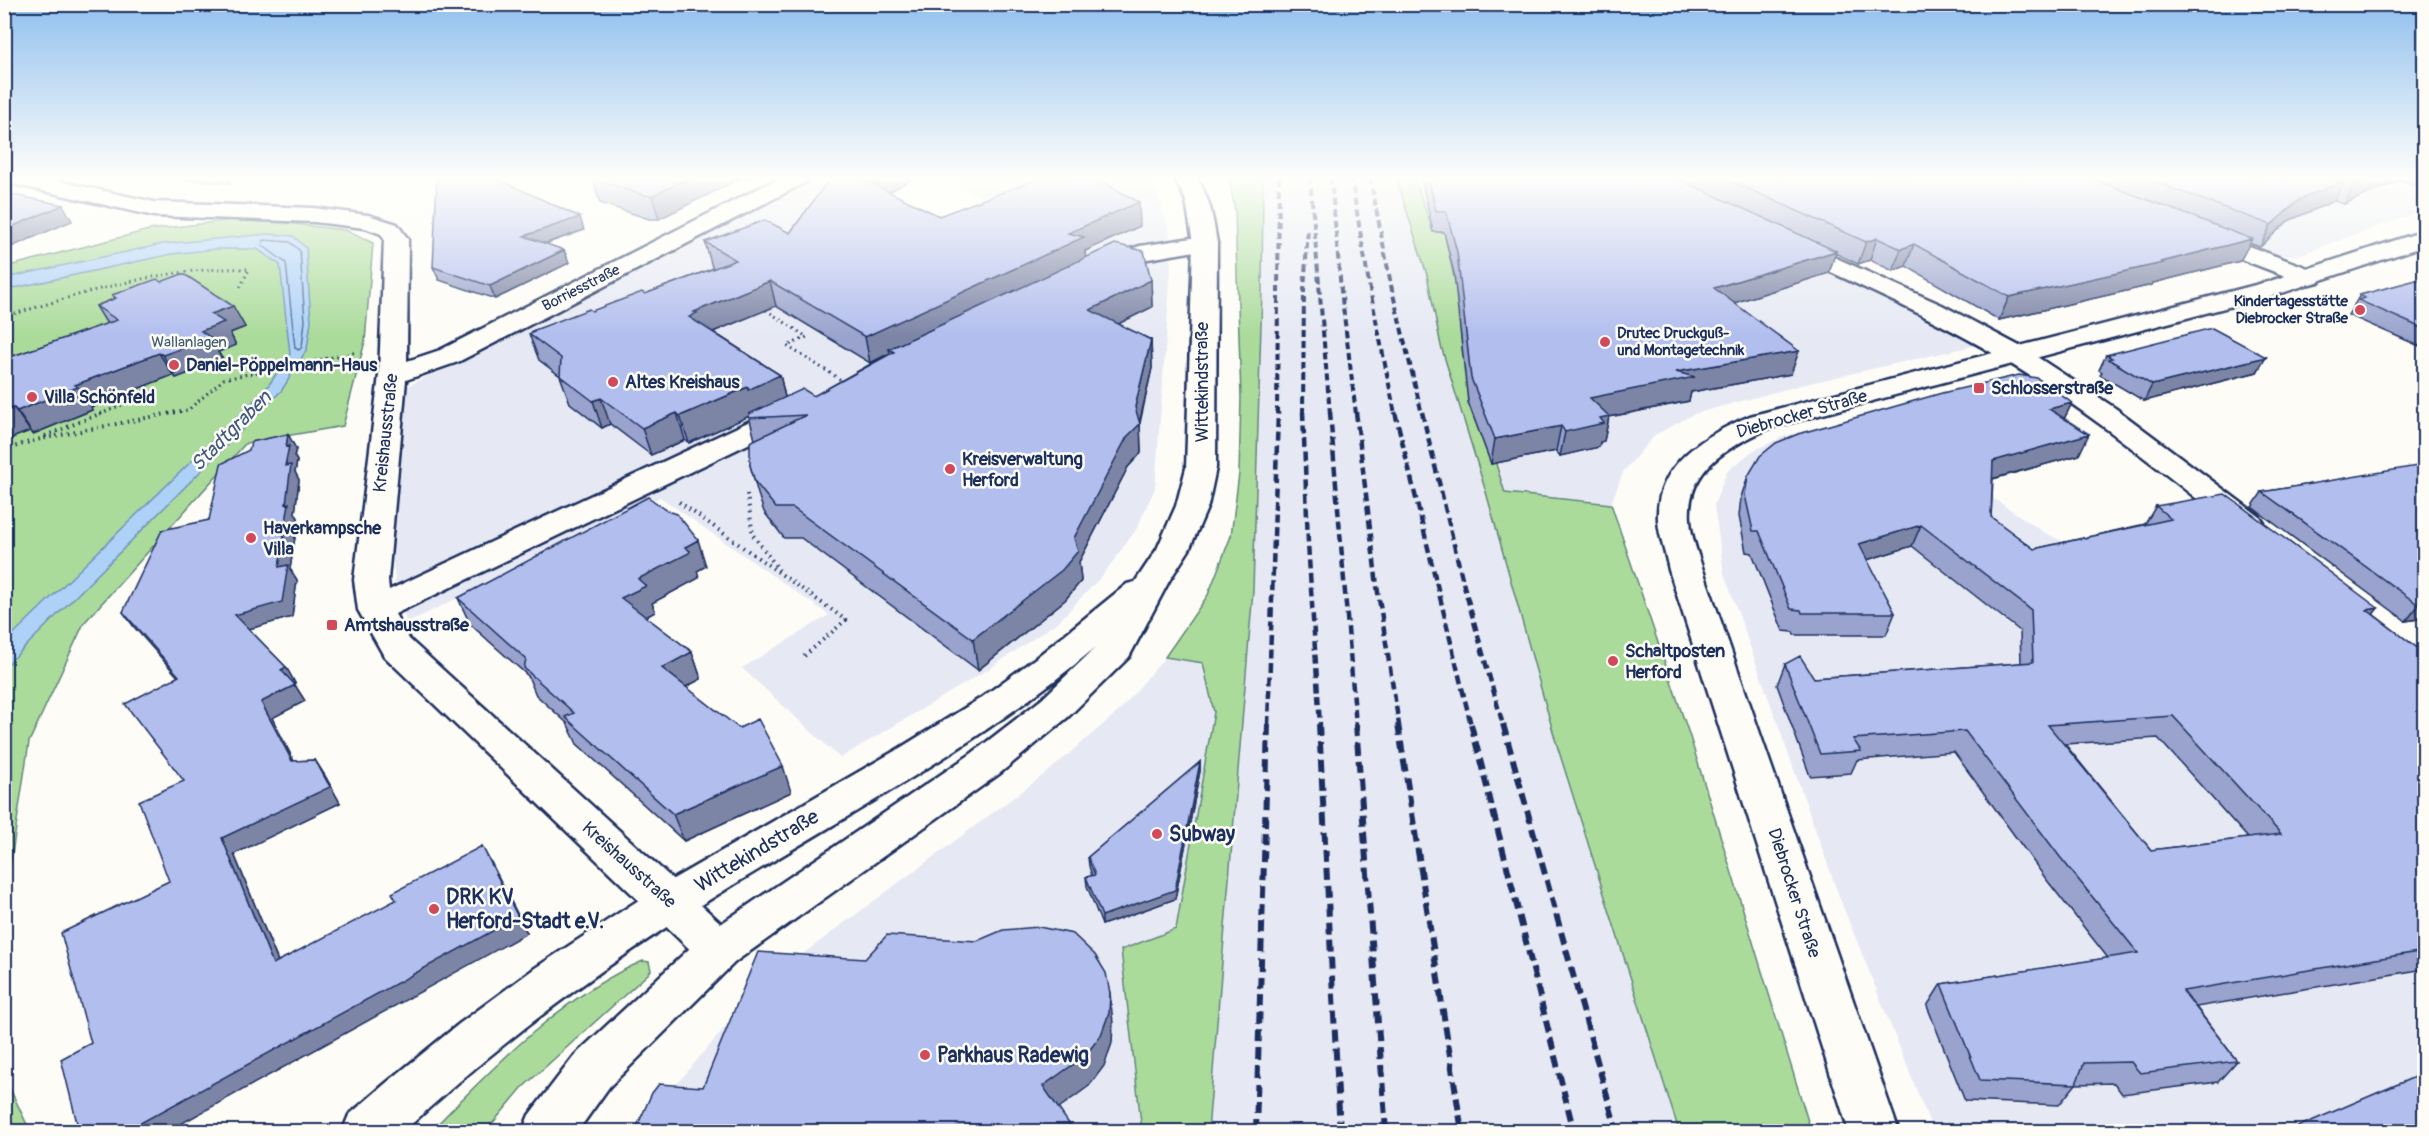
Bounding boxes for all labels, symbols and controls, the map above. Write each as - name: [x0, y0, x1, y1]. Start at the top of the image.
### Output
- street label: Borriesstraße: [539, 260, 624, 316]
- place label: Kindertagesstätte Diebrocker Straße: [2234, 292, 2349, 328]
- marker: Kindertagesstätte Diebrocker Straße: [2353, 303, 2367, 317]
- street label: Wittekindstraße: [1191, 322, 1214, 442]
- place label: Drutec Druckguß- und Montagetechnik: [1617, 324, 1745, 360]
- park label: Wallanlagen: [151, 333, 227, 352]
- marker: Drutec Druckguß- und Montagetechnik: [1598, 335, 1612, 349]
- place label: Daniel-Pöppelmann-Haus: [186, 354, 378, 377]
- marker: Daniel-Pöppelmann-Haus: [167, 358, 181, 372]
- place label: Altes Kreishaus: [625, 371, 741, 394]
- street label: Kreishausstraße: [368, 372, 404, 494]
- marker: Altes Kreishaus: [606, 375, 620, 389]
- place label: Schlosserstraße: [1991, 377, 2114, 400]
- marker: Schlosserstraße: [1972, 381, 1986, 395]
- water label: Stadtgraben: [185, 384, 278, 477]
- street label: Diebrocker Straße: [1734, 384, 1870, 444]
- place label: Villa Schönfeld: [44, 386, 155, 409]
- marker: Villa Schönfeld: [25, 390, 39, 404]
- place label: Kreisverwaltung Herford: [962, 448, 1083, 492]
- marker: Kreisverwaltung Herford: [943, 462, 957, 476]
- place label: Haverkampsche Villa: [263, 517, 382, 561]
- marker: Haverkampsche Villa: [244, 531, 258, 545]
- place label: Amtshausstraße: [344, 614, 470, 637]
- marker: Amtshausstraße: [325, 618, 339, 632]
- place label: Schaltposten Herford: [1625, 640, 1725, 684]
- marker: Schaltposten Herford: [1606, 654, 1620, 668]
- street label: Wittekindstraße: [690, 803, 825, 899]
- street label: Kreishausstraße: [577, 817, 681, 914]
- place label: Subway: [1169, 821, 1235, 848]
- street label: Diebrocker Straße: [1762, 825, 1826, 961]
- marker: Subway: [1150, 827, 1164, 841]
- place label: DRK KV Herford-Stadt e.V.: [446, 884, 604, 935]
- marker: DRK KV Herford-Stadt e.V.: [427, 902, 441, 916]
- place label: Parkhaus Radewig: [937, 1042, 1089, 1069]
- marker: Parkhaus Radewig: [918, 1048, 932, 1062]

